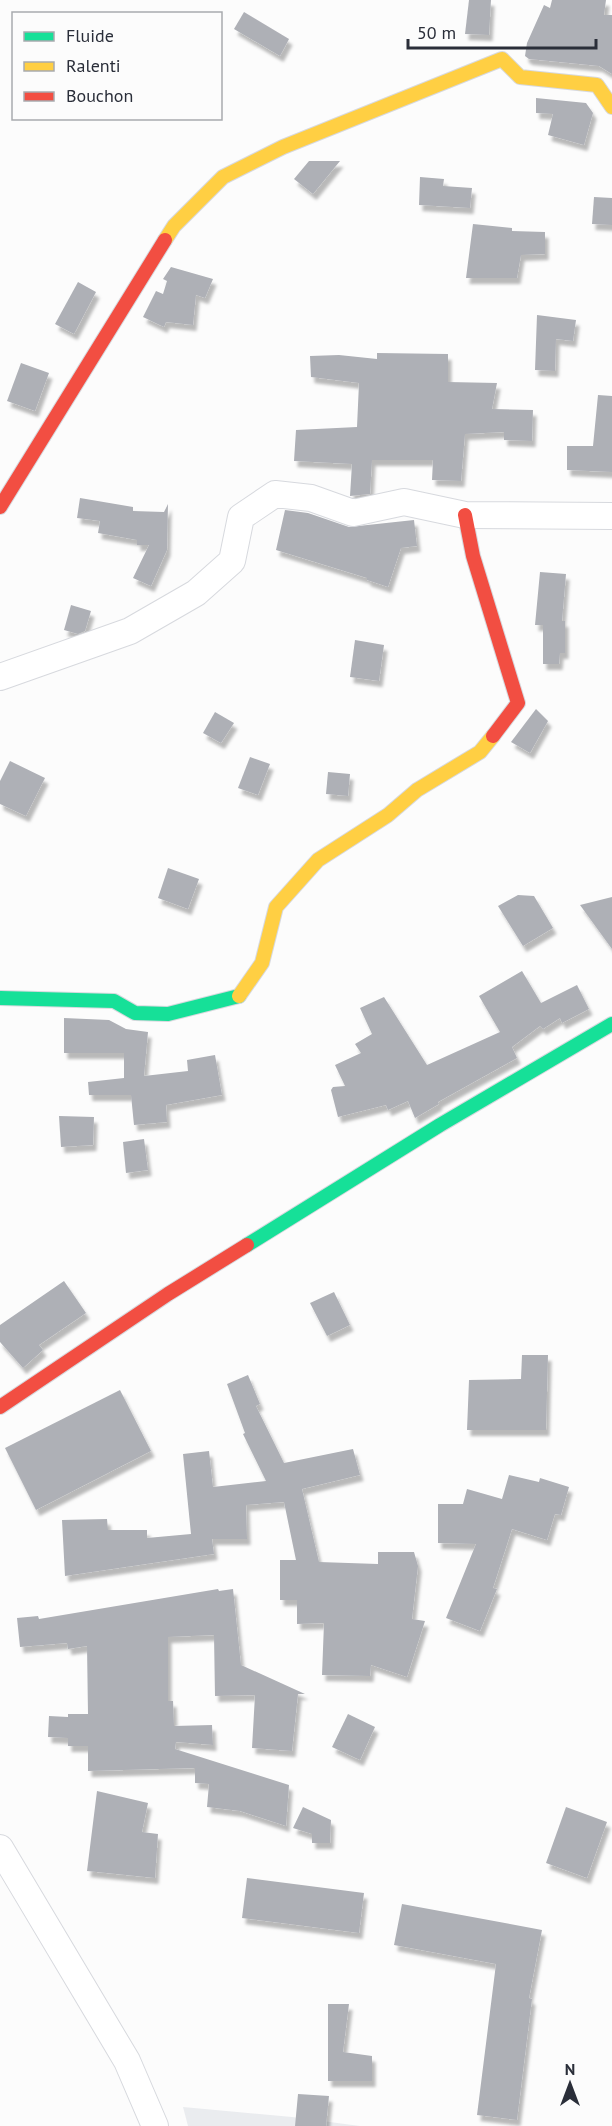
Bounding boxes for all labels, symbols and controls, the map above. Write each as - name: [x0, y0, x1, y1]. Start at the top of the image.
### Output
- legend: [12, 12, 222, 120]
- scale bar: [408, 12, 596, 50]
- text: 50 m: [417, 21, 456, 44]
- text: Fluide: [66, 24, 114, 47]
- text: Ralenti: [66, 54, 121, 77]
- text: Bouchon: [66, 84, 133, 107]
- north arrow: [540, 2054, 600, 2114]
- text: N: [565, 2059, 575, 2079]

